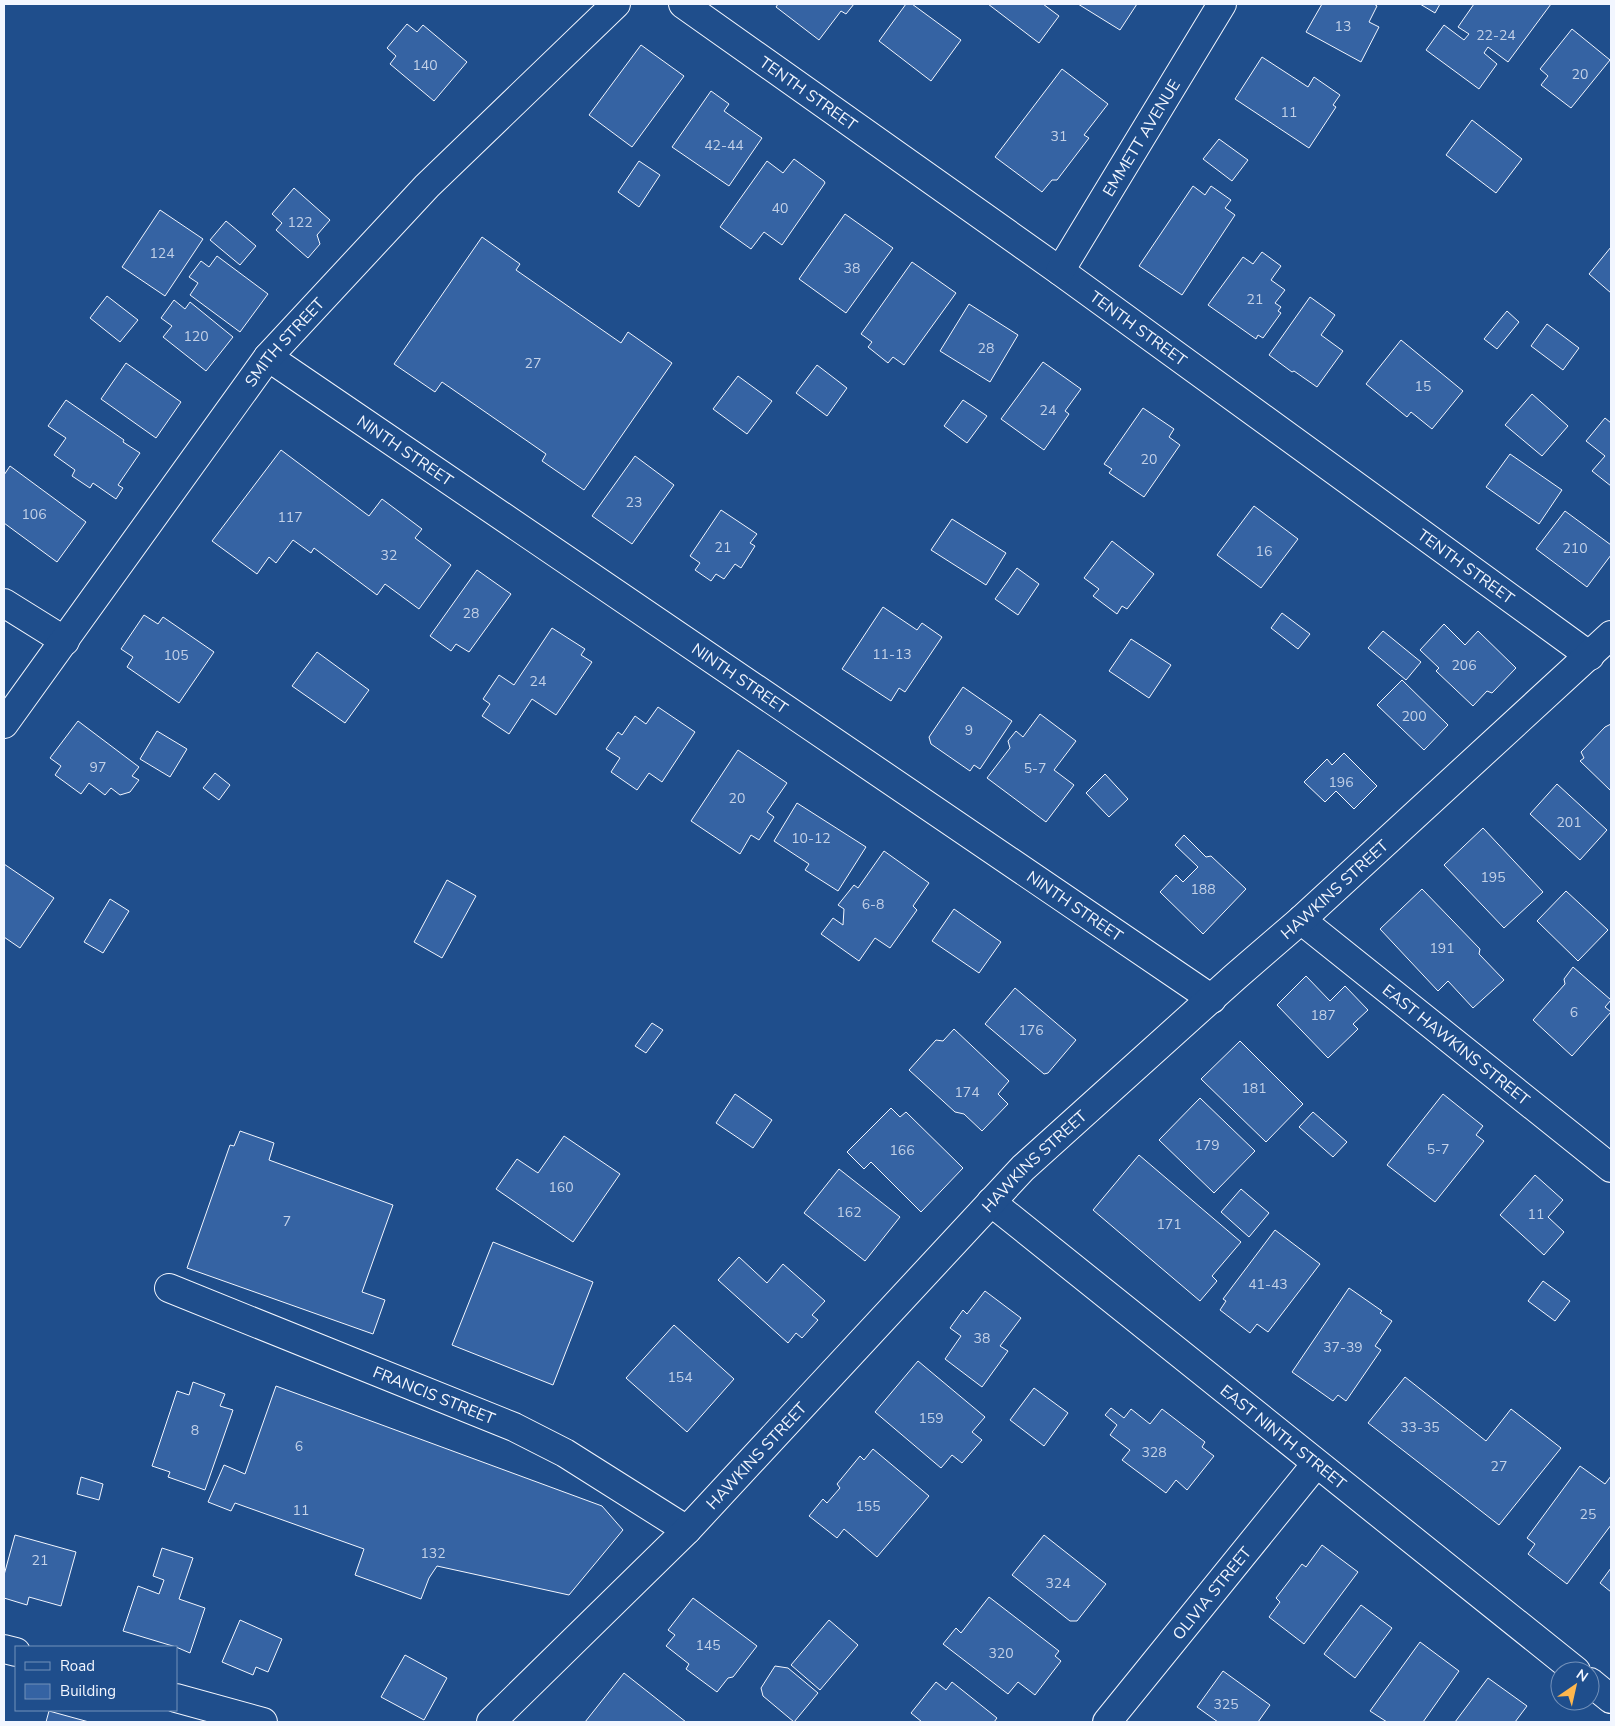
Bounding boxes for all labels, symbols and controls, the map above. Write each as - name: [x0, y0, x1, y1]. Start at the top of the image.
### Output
- house number: 13: [1335, 17, 1351, 36]
- house number: 22-24: [1476, 26, 1516, 45]
- street label: TENTH STREET: [755, 52, 862, 136]
- house number: 140: [412, 56, 438, 75]
- house number: 20: [1572, 65, 1588, 84]
- street label: EMMETT AVENUE: [1098, 75, 1186, 201]
- house number: 11: [1281, 103, 1297, 122]
- house number: 31: [1051, 127, 1067, 146]
- house number: 42-44: [704, 136, 744, 155]
- house number: 40: [772, 199, 788, 218]
- house number: 122: [287, 213, 313, 232]
- house number: 124: [149, 244, 175, 263]
- house number: 38: [844, 259, 860, 278]
- street label: TENTH STREET: [1085, 286, 1191, 372]
- house number: 21: [1247, 290, 1263, 309]
- street label: SMITH STREET: [240, 293, 330, 392]
- house number: 120: [183, 327, 209, 346]
- house number: 28: [978, 339, 994, 358]
- house number: 27: [525, 354, 541, 373]
- house number: 15: [1415, 377, 1431, 396]
- house number: 24: [1040, 401, 1056, 420]
- street label: NINTH STREET: [352, 411, 457, 492]
- house number: 20: [1141, 450, 1157, 469]
- house number: 23: [626, 493, 642, 512]
- house number: 106: [21, 505, 47, 524]
- house number: 117: [277, 508, 303, 527]
- street label: TENTH STREET: [1413, 524, 1519, 610]
- house number: 21: [715, 538, 731, 557]
- house number: 210: [1562, 539, 1588, 558]
- house number: 16: [1256, 542, 1272, 561]
- house number: 32: [381, 546, 397, 565]
- house number: 28: [463, 604, 479, 623]
- street label: NINTH STREET: [687, 638, 792, 720]
- house number: 11-13: [872, 645, 912, 664]
- house number: 105: [163, 646, 189, 665]
- house number: 206: [1451, 656, 1477, 675]
- house number: 24: [530, 672, 546, 691]
- house number: 200: [1401, 707, 1427, 726]
- house number: 9: [965, 721, 973, 740]
- house number: 97: [90, 758, 106, 777]
- house number: 5-7: [1024, 759, 1046, 778]
- house number: 196: [1328, 773, 1354, 792]
- house number: 20: [729, 789, 745, 808]
- house number: 201: [1556, 813, 1582, 832]
- house number: 10-12: [791, 829, 831, 848]
- street label: HAWKINS STREET: [1276, 835, 1394, 945]
- street label: NINTH STREET: [1022, 866, 1127, 947]
- house number: 195: [1480, 868, 1506, 887]
- house number: 188: [1190, 880, 1216, 899]
- house number: 6-8: [862, 895, 884, 914]
- house number: 191: [1429, 939, 1455, 958]
- street label: EAST HAWKINS STREET: [1378, 979, 1534, 1111]
- house number: 6: [1570, 1003, 1578, 1022]
- house number: 187: [1310, 1006, 1336, 1025]
- house number: 176: [1018, 1021, 1044, 1040]
- house number: 181: [1241, 1079, 1267, 1098]
- house number: 174: [954, 1083, 980, 1102]
- street label: HAWKINS STREET: [977, 1105, 1092, 1218]
- house number: 179: [1194, 1136, 1220, 1155]
- house number: 5-7: [1427, 1140, 1449, 1159]
- house number: 166: [889, 1141, 915, 1160]
- house number: 160: [548, 1178, 574, 1197]
- house number: 162: [836, 1203, 862, 1222]
- house number: 11: [1528, 1205, 1544, 1224]
- house number: 7: [283, 1212, 291, 1231]
- house number: 171: [1156, 1215, 1182, 1234]
- house number: 41-43: [1248, 1275, 1288, 1294]
- house number: 38: [974, 1329, 990, 1348]
- house number: 37-39: [1323, 1338, 1363, 1357]
- street label: FRANCIS STREET: [370, 1361, 499, 1430]
- house number: 154: [667, 1368, 693, 1387]
- street label: EAST NINTH STREET: [1215, 1380, 1351, 1495]
- street label: HAWKINS STREET: [702, 1398, 812, 1514]
- house number: 159: [918, 1409, 944, 1428]
- house number: 33-35: [1400, 1418, 1440, 1437]
- house number: 8: [191, 1421, 199, 1440]
- house number: 6: [295, 1437, 303, 1456]
- house number: 328: [1141, 1443, 1167, 1462]
- house number: 27: [1491, 1457, 1507, 1476]
- house number: 155: [855, 1497, 881, 1516]
- house number: 11: [293, 1501, 309, 1520]
- house number: 25: [1580, 1505, 1596, 1524]
- street label: OLIVIA STREET: [1168, 1542, 1257, 1645]
- house number: 132: [420, 1544, 446, 1563]
- house number: 21: [32, 1551, 48, 1570]
- house number: 324: [1045, 1574, 1071, 1593]
- house number: 145: [695, 1636, 721, 1655]
- house number: 320: [988, 1644, 1014, 1663]
- legend: [15, 1646, 178, 1711]
- text: Road: [60, 1656, 95, 1676]
- north arrow: [1550, 1661, 1600, 1711]
- text: N: [1572, 1665, 1592, 1686]
- text: Building: [60, 1681, 116, 1701]
- house number: 325: [1213, 1695, 1239, 1714]

